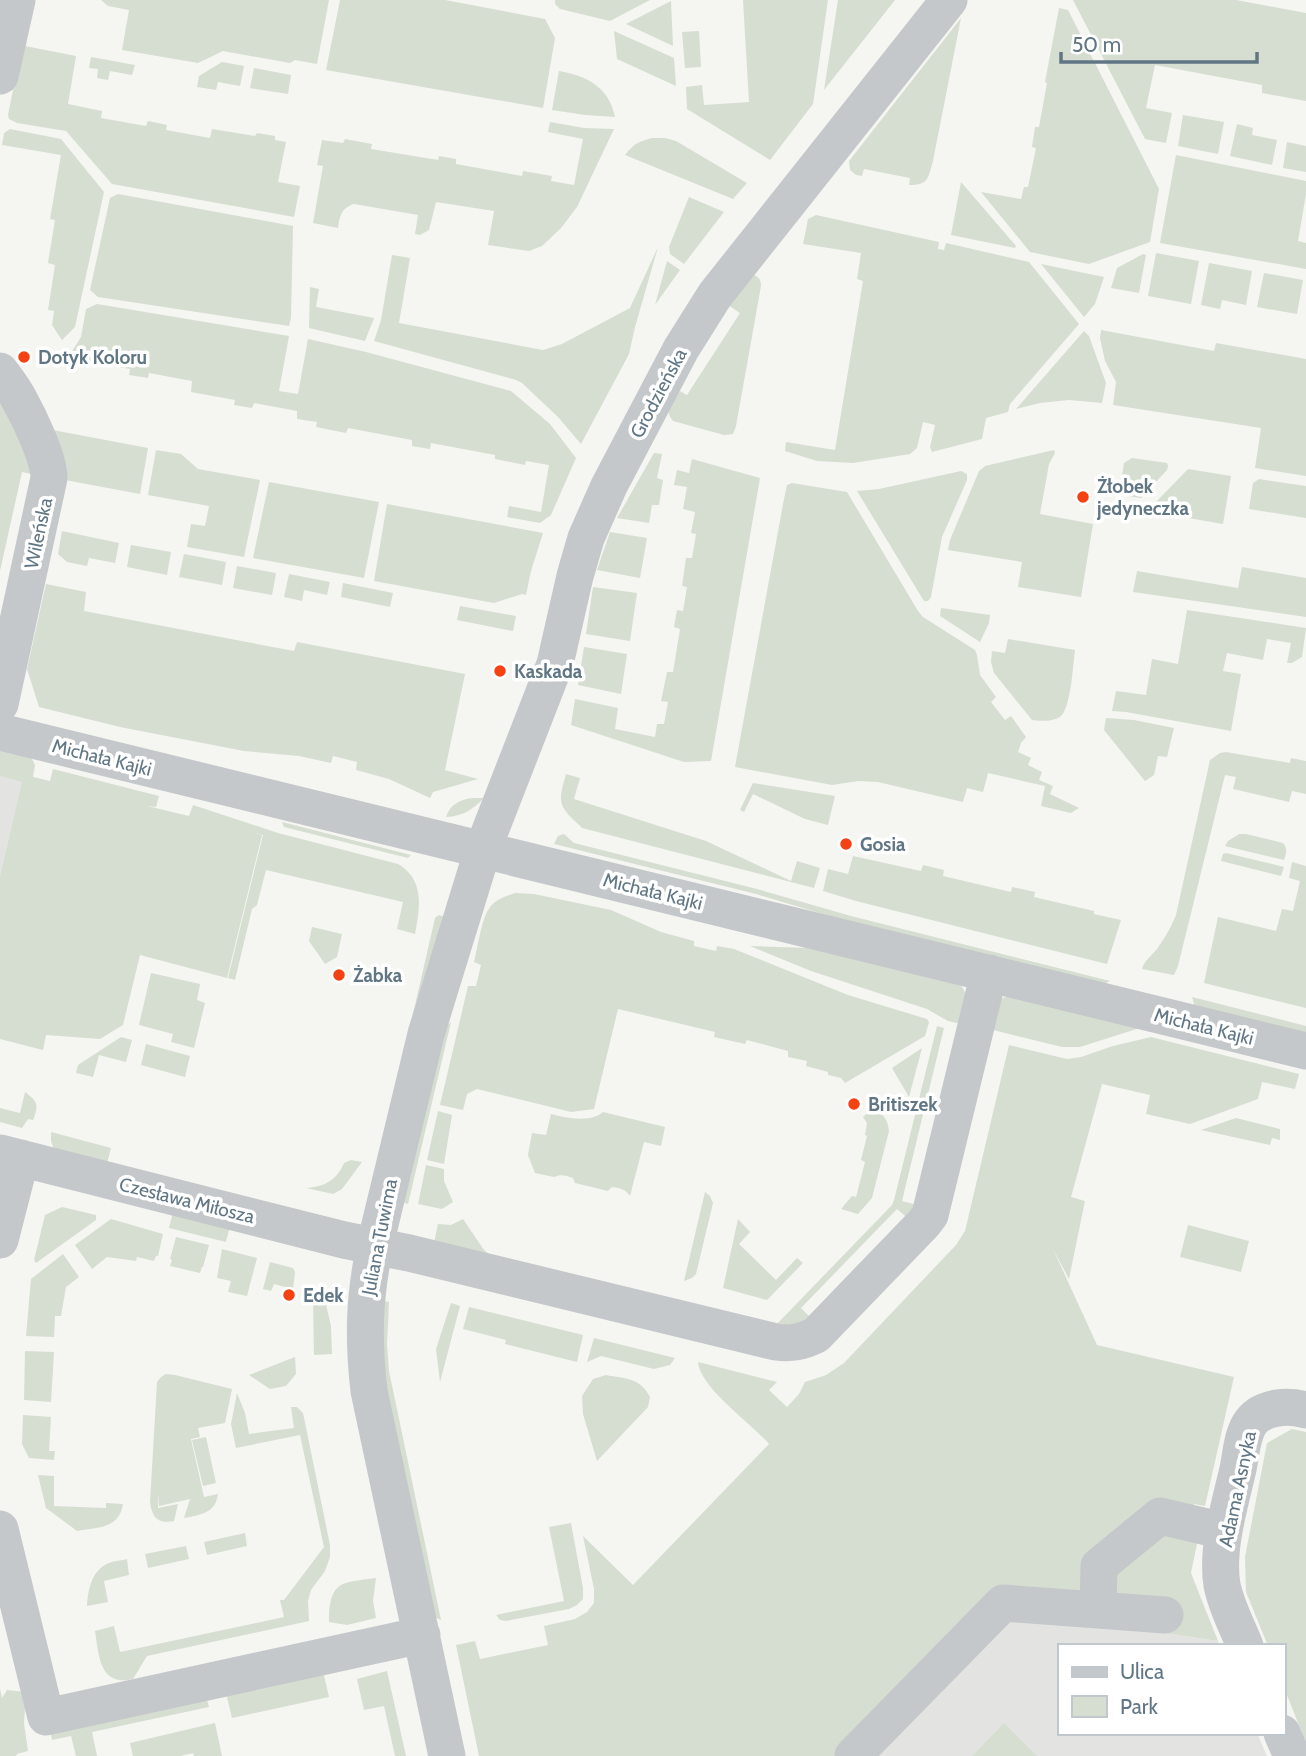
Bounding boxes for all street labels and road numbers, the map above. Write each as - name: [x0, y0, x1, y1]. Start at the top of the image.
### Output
- street label: Grodzieńska: [625, 345, 692, 442]
- street label: Wileńska: [20, 495, 57, 571]
- street label: Michała Kajki: [50, 734, 154, 781]
- street label: Michała Kajki: [601, 868, 705, 915]
- street label: Michała Kajki: [1152, 1003, 1256, 1050]
- street label: Czesława Miłosza: [117, 1173, 257, 1228]
- street label: Juliana Tuwima: [357, 1177, 402, 1298]
- street label: Adama Asnyka: [1214, 1429, 1261, 1549]

